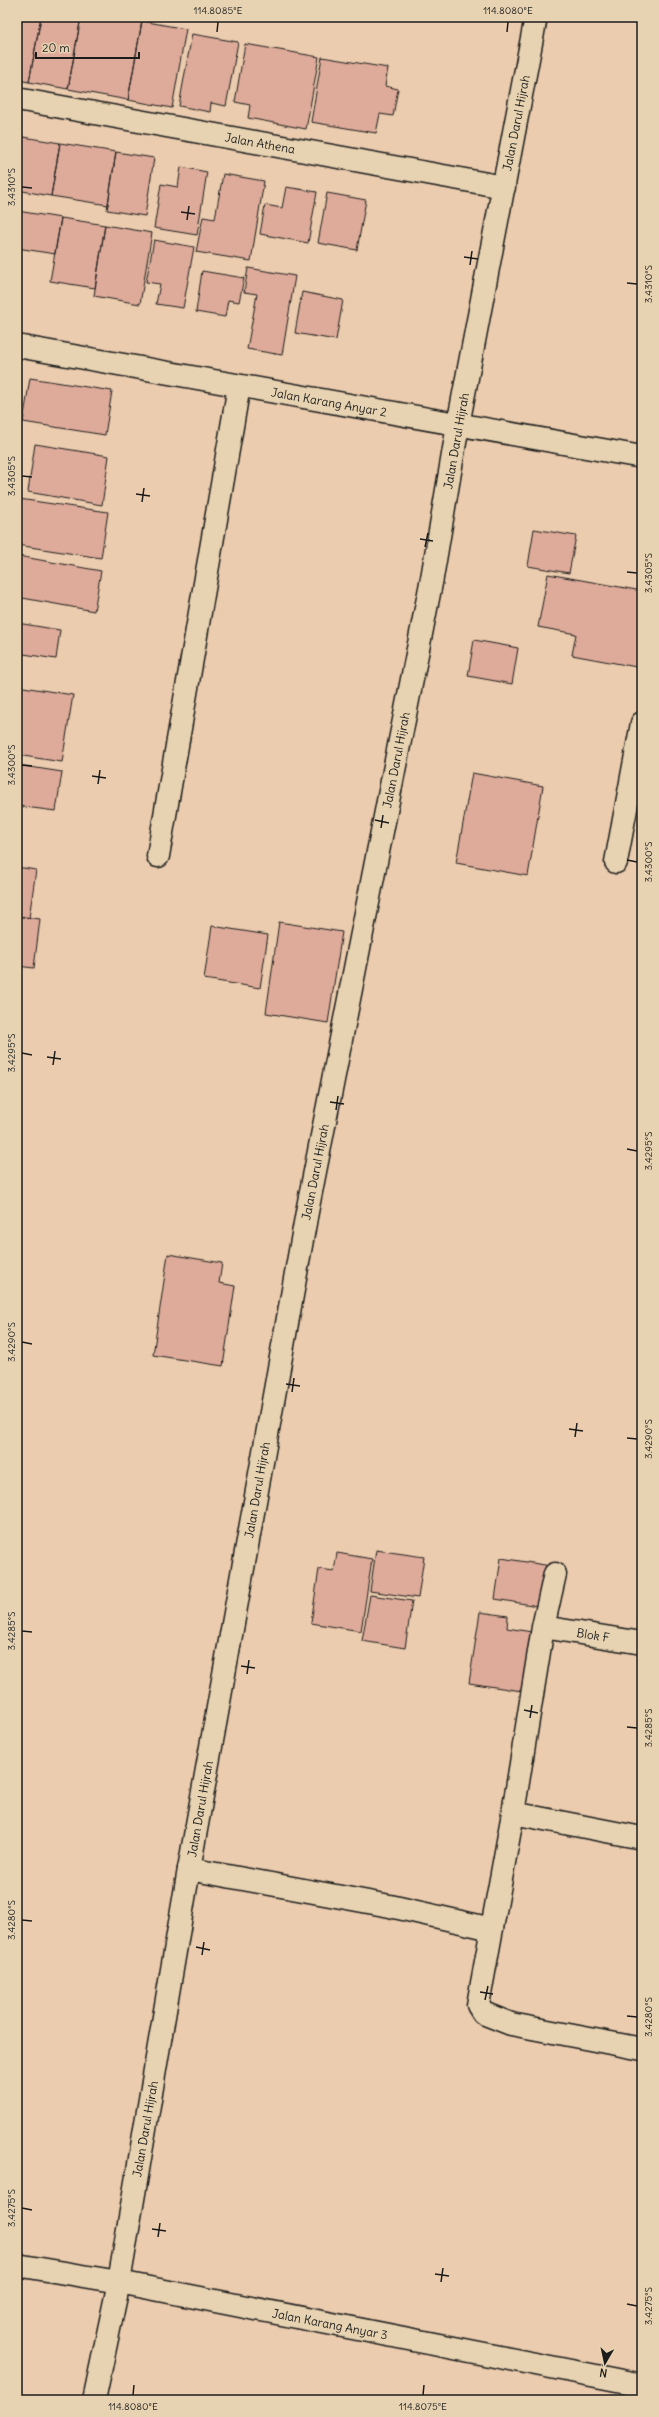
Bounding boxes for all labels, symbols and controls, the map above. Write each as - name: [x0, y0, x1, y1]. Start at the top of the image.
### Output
- text: 114.8085°E: [194, 4, 243, 17]
- text: 114.8080°E: [483, 4, 533, 17]
- scale bar: [36, 34, 139, 60]
- text: 20 m: [42, 40, 70, 55]
- street label: Jalan Darul Hijrah: [499, 74, 533, 172]
- street label: Jalan Athena: [224, 129, 296, 157]
- text: 3.4310°S: [5, 167, 18, 206]
- text: 3.4310°S: [642, 264, 655, 303]
- street label: Jalan Karang Anyar 2: [270, 384, 388, 420]
- street label: Jalan Darul Hijrah: [440, 392, 472, 490]
- text: 3.4305°S: [5, 455, 18, 496]
- text: 3.4305°S: [642, 552, 655, 593]
- street label: Jalan Darul Hijrah: [379, 711, 413, 809]
- text: 3.4300°S: [5, 744, 18, 786]
- text: 3.4300°S: [642, 841, 655, 883]
- text: 3.4295°S: [5, 1033, 18, 1073]
- street label: Jalan Darul Hijrah: [298, 1123, 332, 1221]
- text: 3.4295°S: [642, 1131, 655, 1171]
- text: 3.4290°S: [5, 1322, 18, 1362]
- text: 3.4290°S: [642, 1419, 655, 1459]
- street label: Jalan Darul Hijrah: [241, 1441, 273, 1539]
- text: 3.4285°S: [5, 1611, 18, 1651]
- street label: Blok F: [575, 1625, 611, 1645]
- text: 3.4285°S: [642, 1708, 655, 1748]
- street label: Jalan Darul Hijrah: [184, 1760, 216, 1858]
- text: 3.4280°S: [5, 1900, 18, 1940]
- text: 3.4280°S: [642, 1997, 655, 2037]
- street label: Jalan Darul Hijrah: [129, 2080, 161, 2178]
- text: 3.4275°S: [5, 2188, 18, 2227]
- text: 3.4275°S: [642, 2286, 655, 2325]
- street label: Jalan Karang Anyar 3: [271, 2305, 389, 2343]
- north arrow: [585, 2343, 625, 2383]
- text: N: [599, 2365, 608, 2380]
- text: 114.8080°E: [108, 2400, 158, 2413]
- text: 114.8075°E: [399, 2400, 447, 2413]

